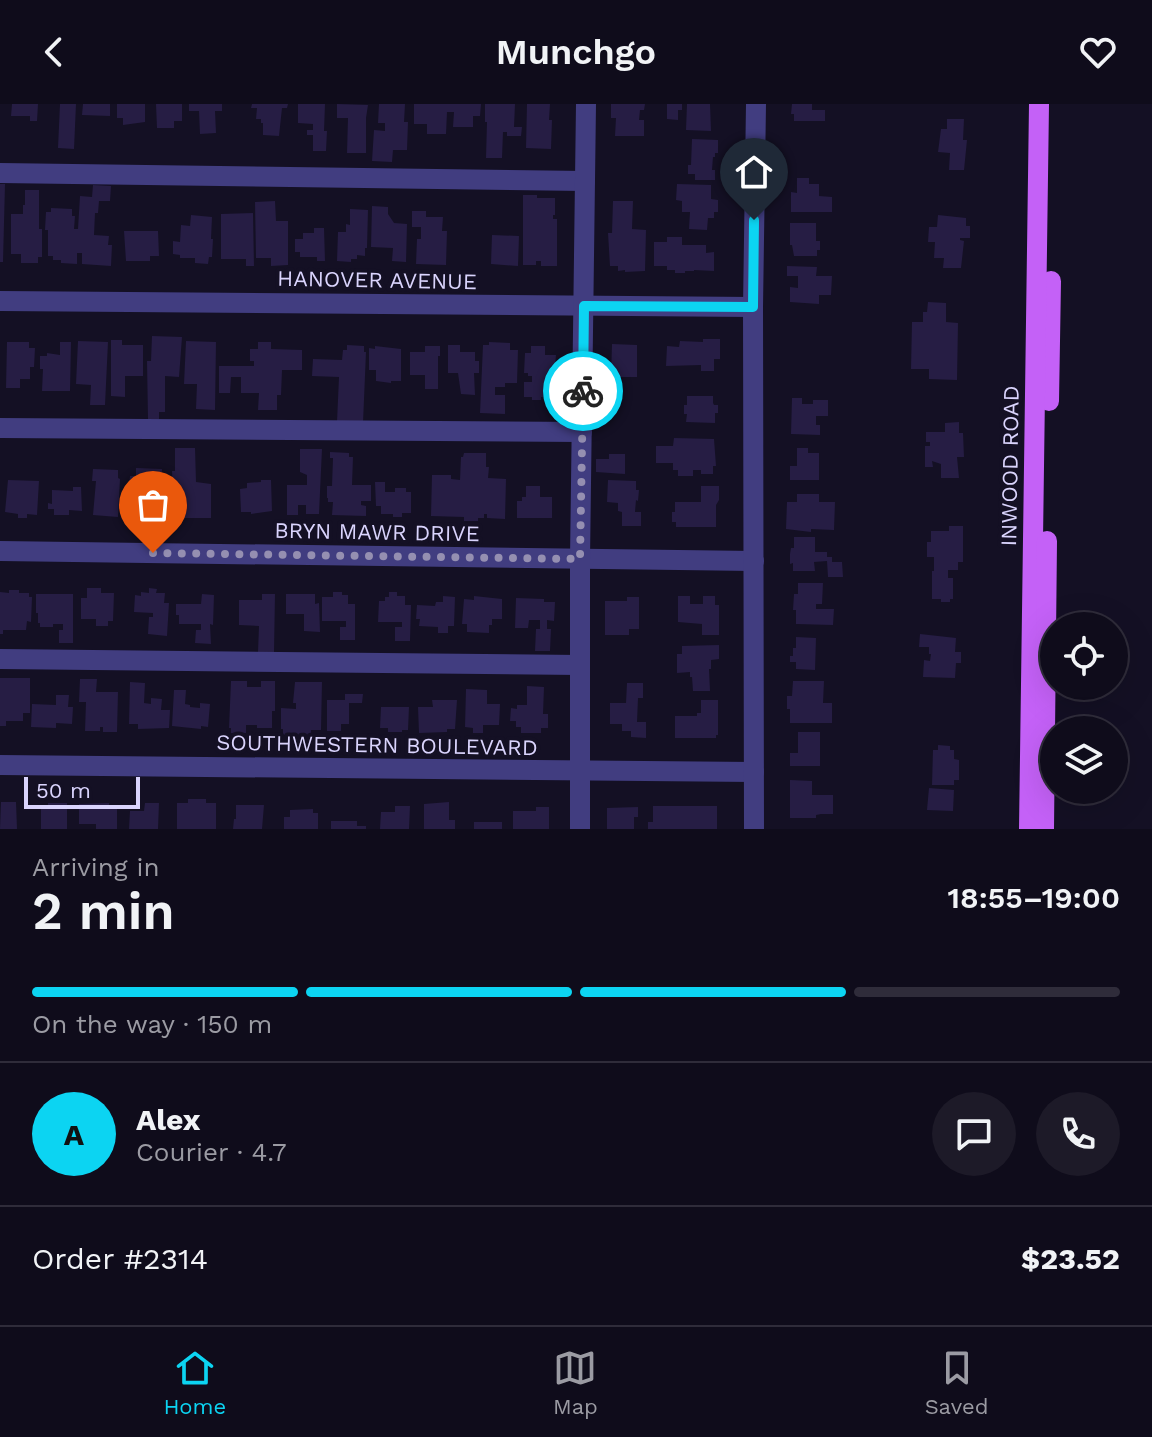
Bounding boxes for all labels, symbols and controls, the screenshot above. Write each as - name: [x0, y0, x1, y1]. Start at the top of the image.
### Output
- icon: back: [32, 30, 76, 74]
- icon: heart: [1076, 30, 1120, 74]
- text: Munchgo: [496, 31, 656, 73]
- pin: [720, 138, 788, 220]
- icon: home: [732, 150, 776, 194]
- street label: HANOVER AVENUE: [277, 266, 477, 294]
- courier: [543, 351, 623, 431]
- icon: bike: [561, 369, 605, 413]
- street label: INWOOD ROAD: [996, 385, 1024, 547]
- pin: [119, 471, 187, 553]
- icon: bag: [131, 483, 175, 527]
- street label: BRYN MAWR DRIVE: [274, 518, 480, 546]
- map controls: [1040, 612, 1128, 804]
- button: locate: [1040, 612, 1128, 700]
- button: layers: [1040, 716, 1128, 804]
- street label: SOUTHWESTERN BOULEVARD: [216, 730, 538, 760]
- scale bar: [24, 773, 140, 809]
- text: 50 m: [36, 778, 91, 803]
- text: Arriving in: [32, 852, 160, 882]
- text: 18:55–19:00: [948, 880, 1120, 915]
- text: 2 min: [32, 881, 175, 942]
- text: On the way · 150 m: [32, 1009, 272, 1039]
- button: chat: [932, 1092, 1016, 1176]
- button: phone: [1036, 1092, 1120, 1176]
- text: Alex: [136, 1102, 200, 1137]
- text: A: [64, 1117, 84, 1152]
- text: Courier · 4.7: [136, 1137, 286, 1167]
- text: Order #2314: [32, 1241, 208, 1276]
- text: $23.52: [1021, 1241, 1120, 1276]
- tab: Home: [163, 1346, 226, 1419]
- tab: Map: [553, 1346, 598, 1419]
- tab: Saved: [925, 1346, 989, 1419]

